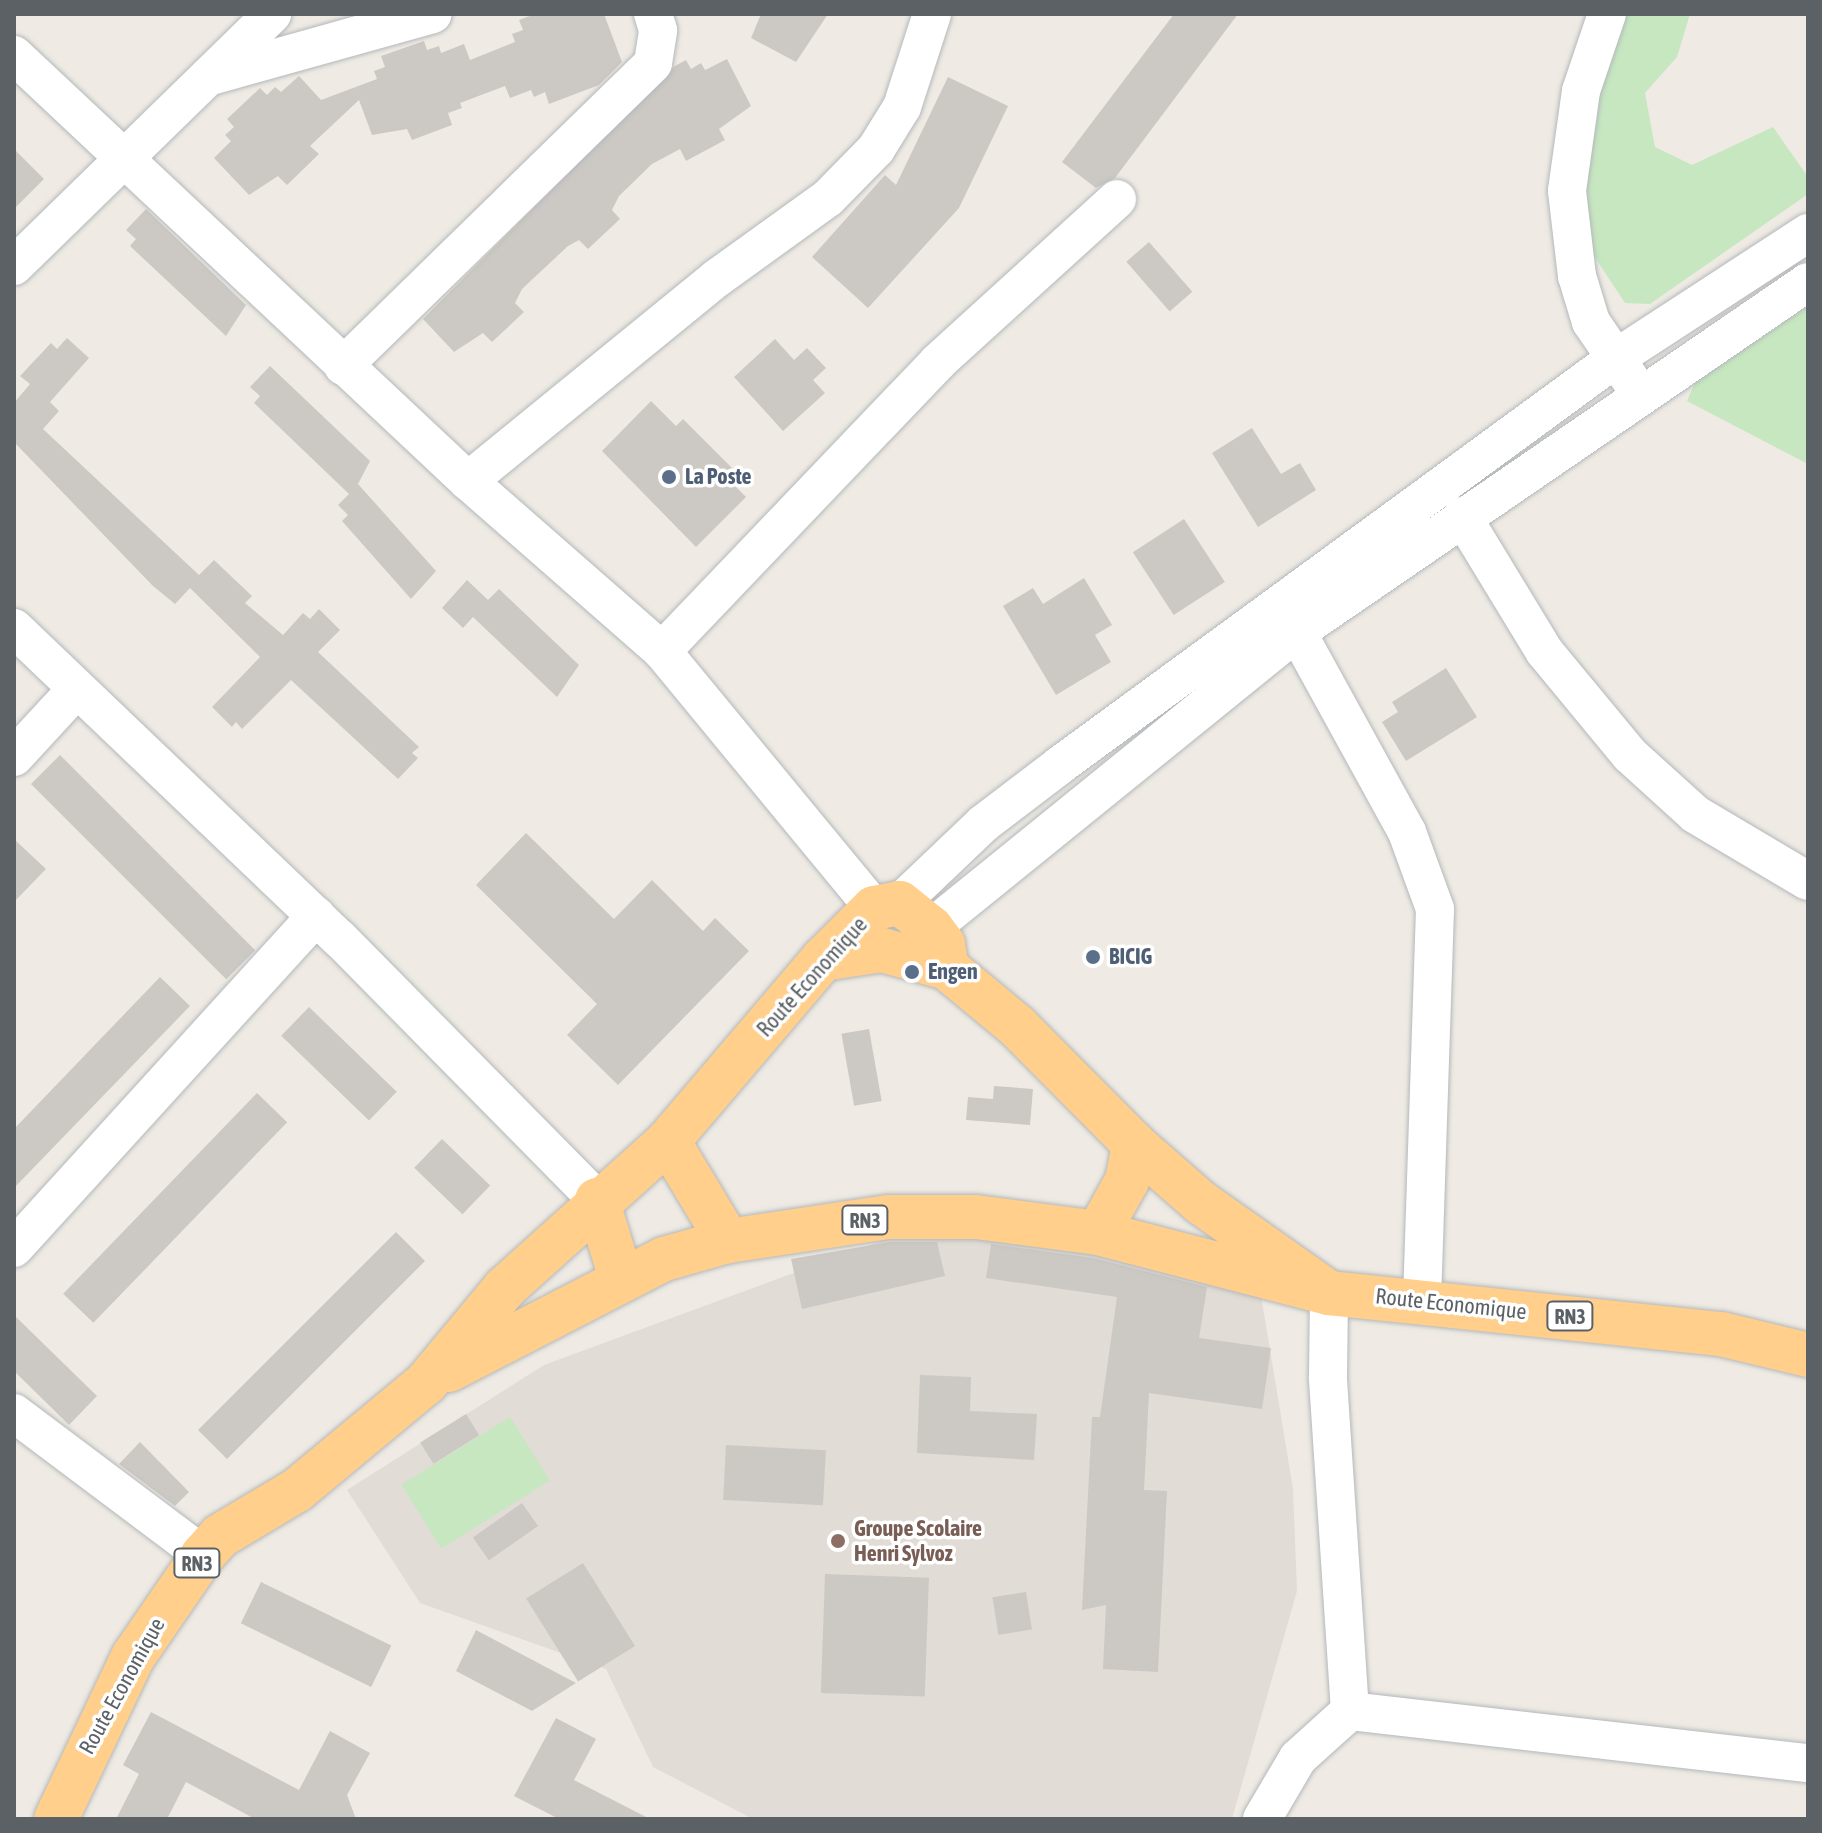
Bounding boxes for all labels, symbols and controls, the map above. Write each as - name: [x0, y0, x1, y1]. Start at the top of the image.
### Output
- place label: La Poste: [685, 464, 752, 490]
- marker: La Poste: [660, 468, 678, 486]
- street label: Route Economique: [751, 912, 873, 1042]
- place label: BICIG: [1109, 944, 1152, 970]
- marker: BICIG: [1084, 948, 1102, 966]
- place label: Engen: [928, 959, 978, 985]
- marker: Engen: [903, 963, 921, 981]
- road number: RN3: [841, 1204, 889, 1236]
- street label: Route Economique: [1374, 1283, 1528, 1325]
- road number: RN3: [1546, 1300, 1594, 1332]
- place label: Groupe Scolaire Henri Sylvoz: [854, 1515, 982, 1566]
- marker: Groupe Scolaire Henri Sylvoz: [829, 1532, 847, 1550]
- road number: RN3: [173, 1547, 221, 1579]
- street label: Route Economique: [74, 1613, 170, 1759]

